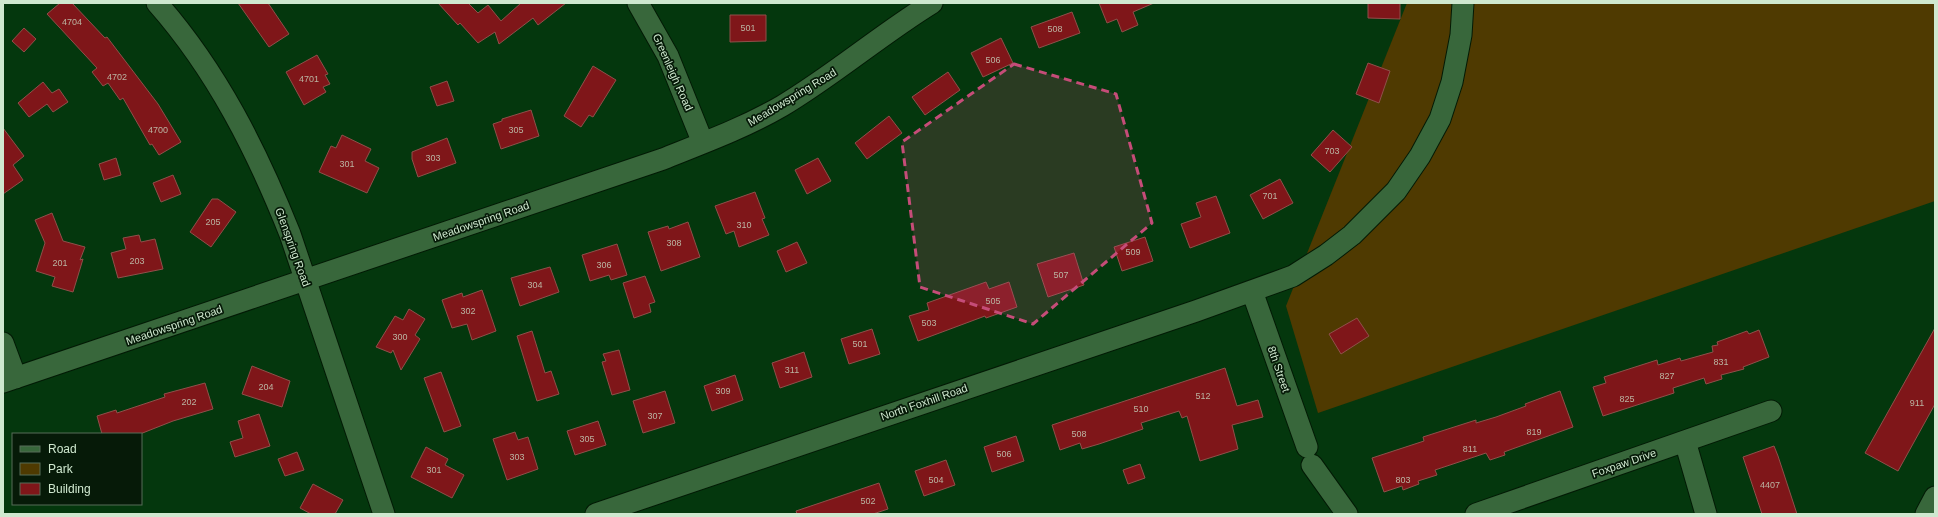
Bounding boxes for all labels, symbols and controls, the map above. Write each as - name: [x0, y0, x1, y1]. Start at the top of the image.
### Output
- house number: 4704: [62, 17, 82, 27]
- house number: 501: [740, 23, 756, 33]
- house number: 508: [1047, 24, 1063, 34]
- street label: Greenleigh Road: [651, 32, 695, 112]
- house number: 506: [985, 55, 1001, 65]
- street label: Meadowspring Road: [746, 66, 838, 128]
- house number: 4702: [107, 72, 127, 82]
- house number: 4701: [299, 74, 319, 84]
- house number: 4700: [148, 125, 168, 135]
- house number: 305: [508, 125, 524, 135]
- house number: 703: [1324, 146, 1340, 156]
- house number: 303: [425, 153, 441, 163]
- house number: 301: [339, 159, 355, 169]
- house number: 701: [1262, 191, 1278, 201]
- street label: Meadowspring Road: [431, 199, 531, 243]
- street label: Glenspring Road: [273, 206, 313, 288]
- house number: 205: [205, 217, 221, 227]
- house number: 310: [736, 220, 752, 230]
- house number: 308: [666, 238, 682, 248]
- house number: 509: [1125, 247, 1141, 257]
- house number: 203: [129, 256, 145, 266]
- house number: 201: [52, 258, 68, 268]
- house number: 306: [596, 260, 612, 270]
- house number: 507: [1053, 270, 1069, 280]
- house number: 304: [527, 280, 543, 290]
- house number: 505: [985, 296, 1001, 306]
- street label: Meadowspring Road: [124, 303, 224, 347]
- house number: 302: [460, 306, 476, 316]
- house number: 503: [921, 318, 937, 328]
- house number: 300: [392, 332, 408, 342]
- house number: 501: [852, 339, 868, 349]
- street label: 8th Street: [1266, 344, 1292, 394]
- house number: 831: [1713, 357, 1729, 367]
- house number: 311: [785, 365, 799, 375]
- house number: 827: [1659, 371, 1675, 381]
- street label: North Foxhill Road: [879, 381, 969, 423]
- house number: 204: [258, 382, 274, 392]
- house number: 309: [715, 386, 731, 396]
- house number: 512: [1195, 391, 1211, 401]
- house number: 825: [1619, 394, 1635, 404]
- house number: 202: [181, 397, 197, 407]
- house number: 911: [1910, 398, 1924, 408]
- house number: 510: [1133, 404, 1149, 414]
- house number: 307: [647, 411, 663, 421]
- house number: 819: [1526, 427, 1542, 437]
- house number: 508: [1071, 429, 1087, 439]
- legend: [12, 433, 142, 505]
- house number: 305: [579, 434, 595, 444]
- text: Road: [48, 442, 77, 456]
- house number: 811: [1463, 444, 1477, 454]
- street label: Foxpaw Drive: [1590, 446, 1658, 480]
- house number: 506: [996, 449, 1012, 459]
- house number: 303: [509, 452, 525, 462]
- text: Park: [48, 462, 74, 476]
- house number: 301: [426, 465, 442, 475]
- house number: 504: [928, 475, 944, 485]
- house number: 803: [1395, 475, 1411, 485]
- house number: 4407: [1760, 480, 1780, 490]
- text: Building: [48, 482, 91, 496]
- house number: 502: [860, 496, 876, 506]

